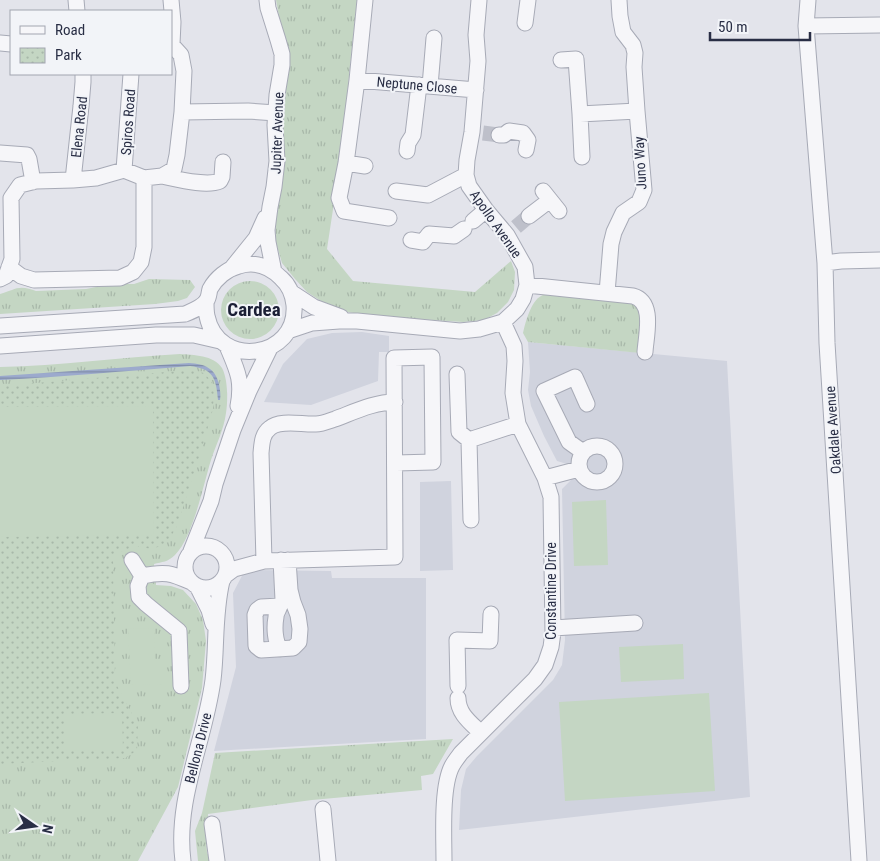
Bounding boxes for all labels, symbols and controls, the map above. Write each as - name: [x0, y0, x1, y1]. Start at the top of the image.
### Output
- legend: [10, 10, 172, 75]
- scale bar: [710, 10, 810, 42]
- text: 50 m: [718, 18, 748, 36]
- text: Road: [55, 21, 85, 39]
- text: Park: [55, 46, 82, 64]
- street label: Neptune Close: [376, 74, 458, 97]
- street label: Spiros Road: [118, 88, 138, 156]
- street label: Jupiter Avenue: [268, 91, 286, 174]
- street label: Elena Road: [68, 96, 90, 158]
- street label: Juno Way: [631, 136, 649, 190]
- street label: Apollo Avenue: [467, 187, 525, 261]
- district label: Cardea: [227, 298, 281, 321]
- street label: Oakdale Avenue: [822, 385, 844, 475]
- street label: Constantine Drive: [543, 542, 559, 640]
- street label: Bellona Drive: [181, 711, 215, 785]
- north arrow: [10, 801, 60, 851]
- text: N: [39, 823, 56, 835]

